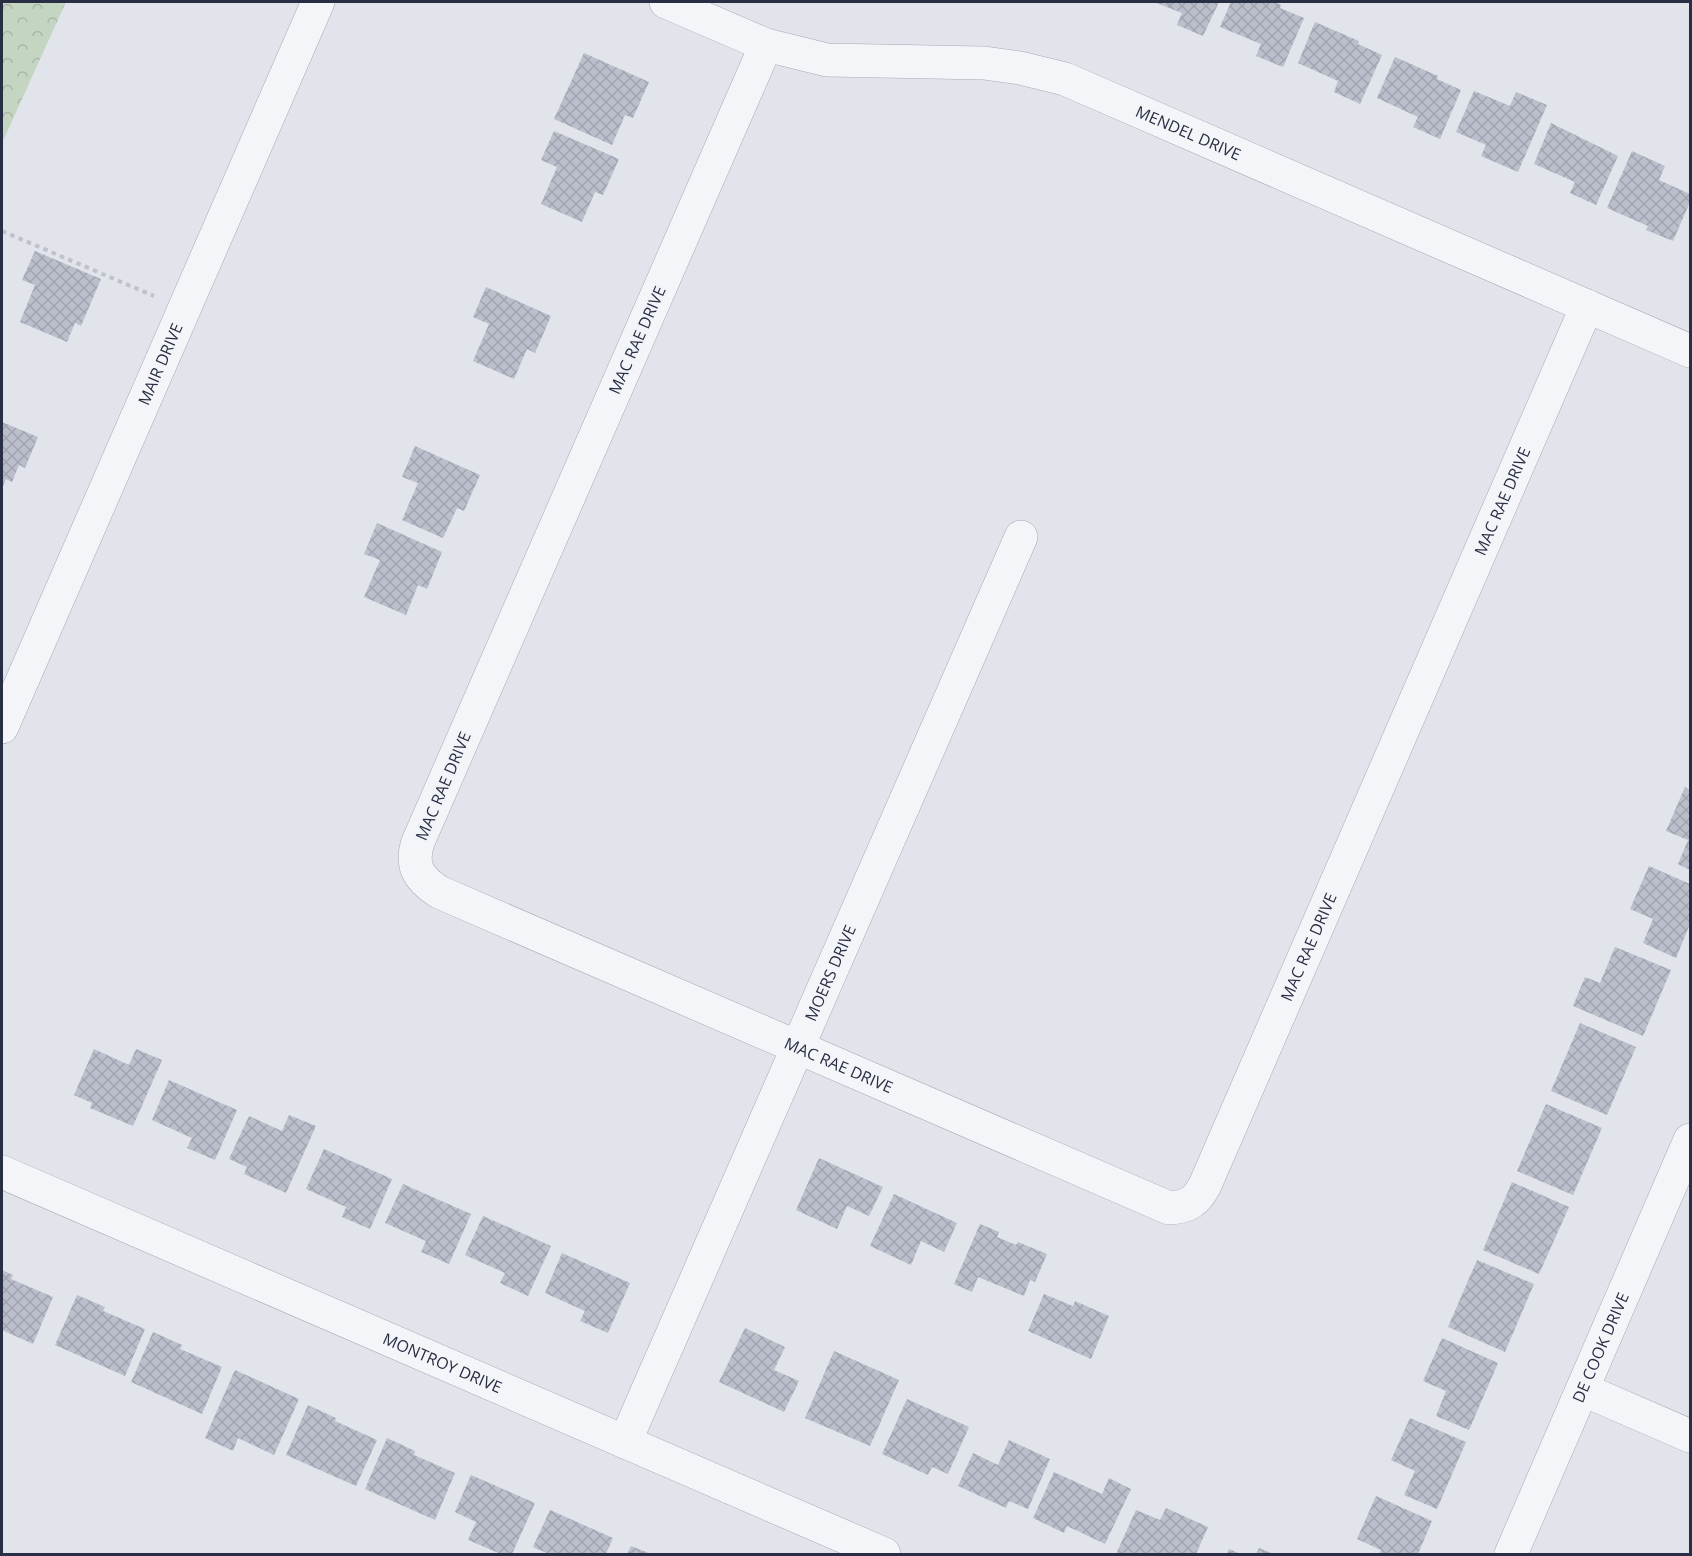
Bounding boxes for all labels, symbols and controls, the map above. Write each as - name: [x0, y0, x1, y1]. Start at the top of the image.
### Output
- street label: MENDEL DRIVE: [1132, 100, 1245, 165]
- street label: MAC RAE DRIVE: [603, 282, 671, 398]
- street label: MAIR DRIVE: [133, 320, 188, 408]
- street label: MAC RAE DRIVE: [1469, 443, 1535, 559]
- street label: MAC RAE DRIVE: [410, 728, 476, 844]
- street label: MAC RAE DRIVE: [1275, 889, 1342, 1005]
- street label: MOERS DRIVE: [800, 921, 861, 1025]
- street label: MAC RAE DRIVE: [781, 1032, 896, 1098]
- street label: DE COOK DRIVE: [1567, 1289, 1634, 1406]
- street label: MONTROY DRIVE: [380, 1327, 505, 1398]

